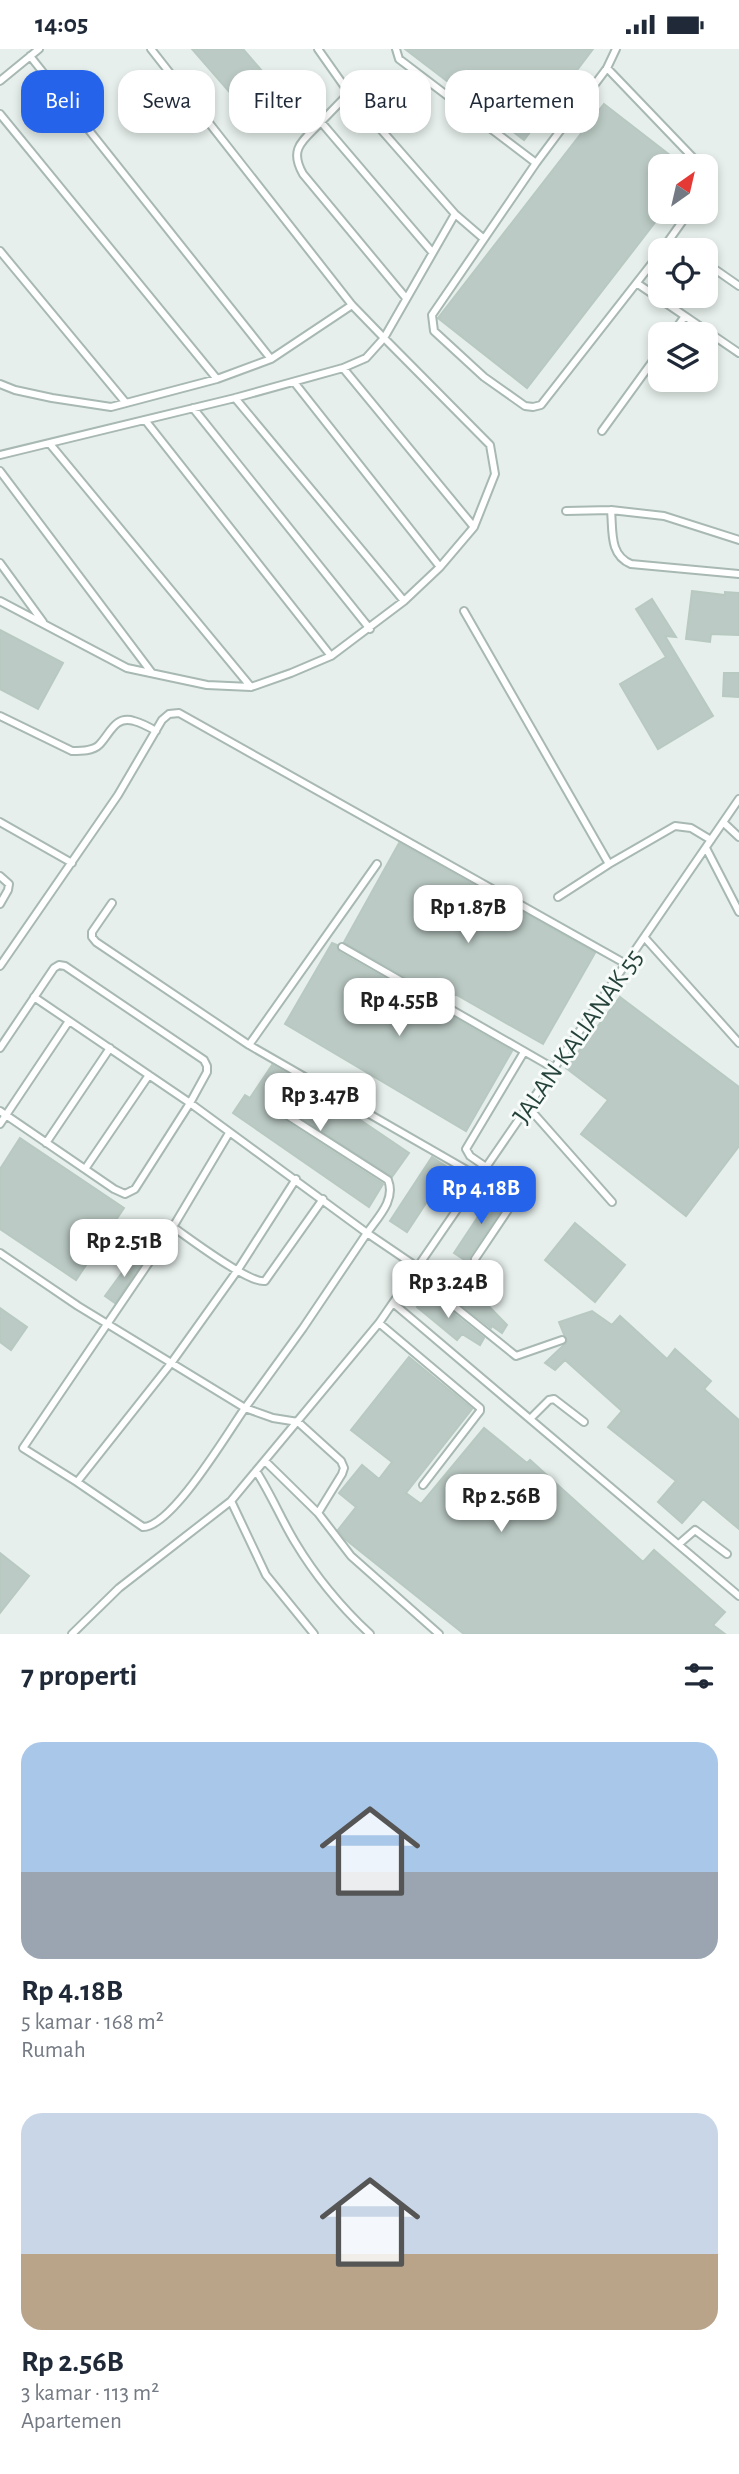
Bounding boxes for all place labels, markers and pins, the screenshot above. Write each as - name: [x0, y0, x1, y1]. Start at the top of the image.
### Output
- pin: Rp 1.87B: [396, 885, 540, 945]
- pin: Rp 4.55B: [327, 979, 471, 1038]
- pin: Rp 3.47B: [248, 1073, 392, 1133]
- pin: Rp 4.18B: [409, 1167, 553, 1226]
- pin: Rp 2.51B: [52, 1219, 196, 1279]
- pin: Rp 3.24B: [376, 1261, 520, 1320]
- pin: Rp 2.56B: [429, 1475, 573, 1534]

